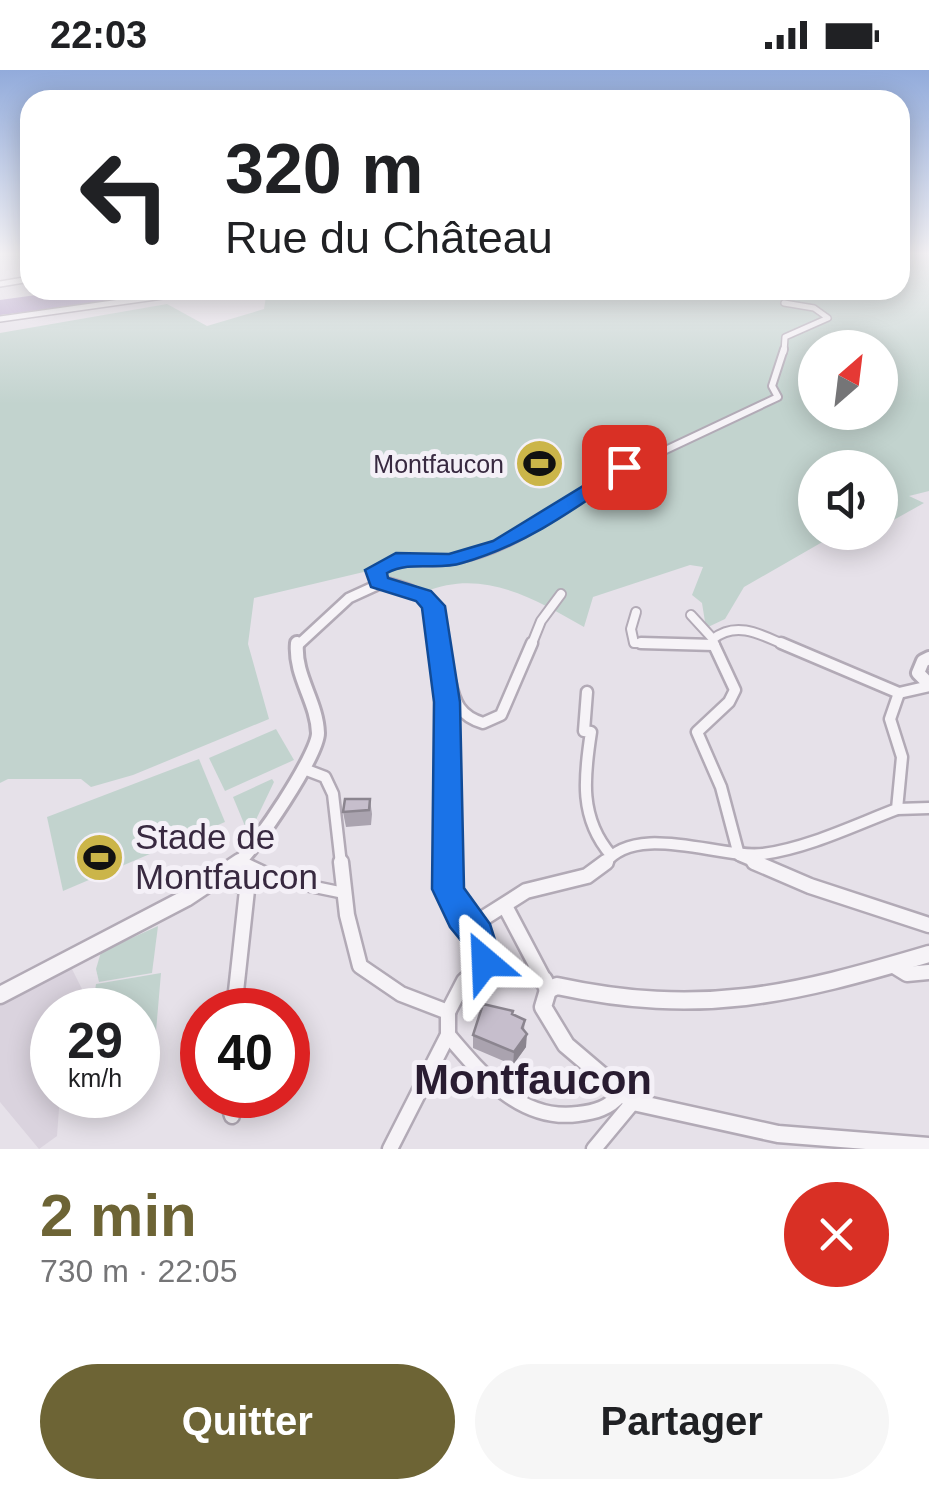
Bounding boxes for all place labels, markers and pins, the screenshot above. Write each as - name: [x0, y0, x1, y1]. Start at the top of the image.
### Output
- pin: [582, 425, 667, 510]
- sports icon: Montfaucon: [513, 438, 565, 490]
- place label: Montfaucon: [373, 450, 504, 478]
- place label: Stade de Montfaucon: [135, 817, 318, 896]
- sports icon: Stade de Montfaucon: [74, 831, 126, 883]

